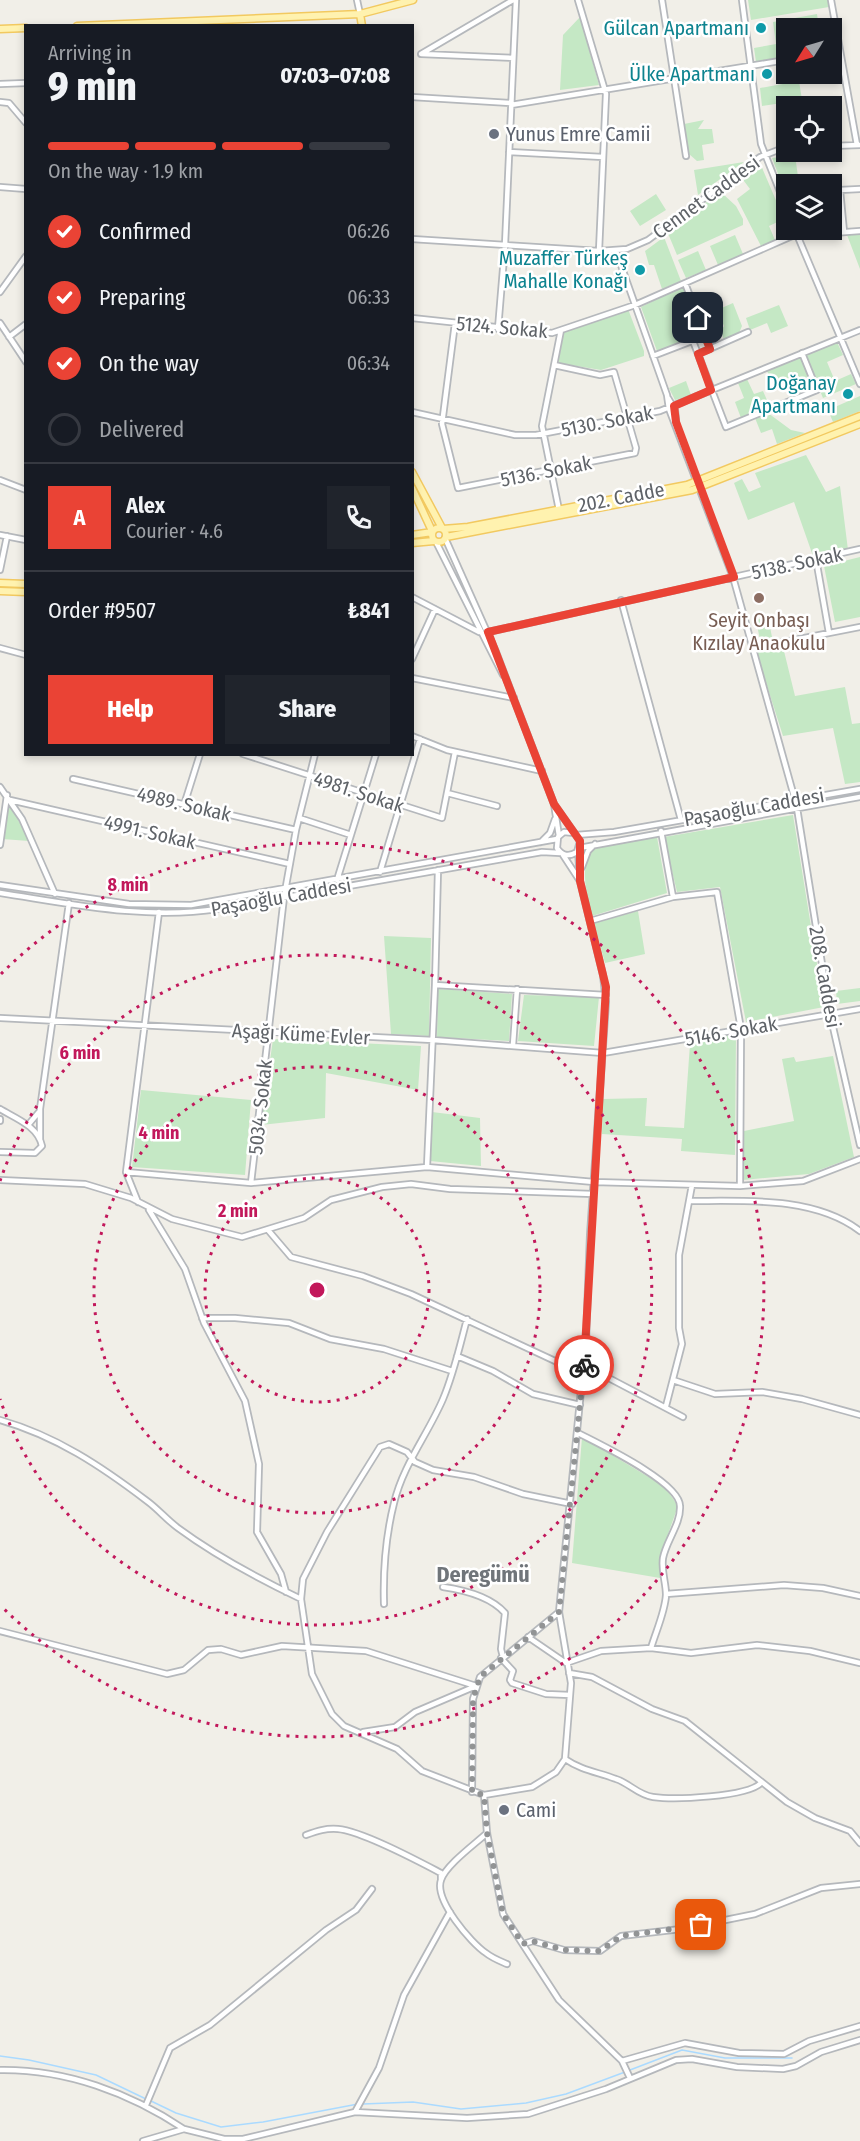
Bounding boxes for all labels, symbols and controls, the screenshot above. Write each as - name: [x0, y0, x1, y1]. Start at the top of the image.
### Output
- place label: Gülcan Apartmanı: [603, 16, 749, 40]
- north arrow: [776, 18, 842, 84]
- map controls: [776, 18, 842, 240]
- marker: Gülcan Apartmanı: [754, 21, 768, 35]
- text: Arriving in: [48, 41, 132, 65]
- text: 07:03–07:08: [280, 62, 390, 89]
- place label: Ülke Apartmanı: [629, 62, 755, 86]
- text: 9 min: [48, 64, 137, 110]
- marker: Ülke Apartmanı: [760, 67, 774, 81]
- button: locate: [776, 96, 842, 162]
- place label: Yunus Emre Camii: [506, 122, 650, 146]
- marker: Yunus Emre Camii: [487, 127, 501, 141]
- street label: Cennet Caddesi: [648, 150, 764, 244]
- text: On the way · 1.9 km: [48, 159, 203, 183]
- button: layers: [776, 174, 842, 240]
- icon: check: [48, 215, 81, 248]
- text: Confirmed: [99, 218, 192, 245]
- text: 06:26: [347, 219, 390, 243]
- place label: Muzaffer Türkeş Mahalle Konağı: [499, 246, 628, 293]
- marker: Muzaffer Türkeş Mahalle Konağı: [633, 263, 647, 277]
- icon: check: [48, 281, 81, 314]
- text: Preparing: [99, 284, 185, 311]
- text: 06:33: [347, 285, 390, 309]
- pin: [672, 292, 723, 343]
- icon: home: [681, 301, 714, 334]
- street label: 5124. Sokak: [455, 311, 549, 343]
- icon: check: [48, 347, 81, 380]
- text: On the way: [99, 350, 199, 377]
- text: 06:34: [347, 351, 390, 375]
- place label: Doğanay Apartmanı: [751, 371, 836, 418]
- marker: Doğanay Apartmanı: [841, 387, 855, 401]
- street label: 5130. Sokak: [559, 400, 656, 442]
- text: Delivered: [99, 416, 184, 443]
- street label: 5136. Sokak: [498, 450, 594, 492]
- street label: 202. Cadde: [576, 477, 666, 517]
- button: phone: [327, 486, 390, 549]
- text: Alex: [126, 492, 165, 519]
- text: A: [74, 504, 85, 531]
- text: Courier · 4.6: [126, 519, 223, 543]
- street label: 5138. Sokak: [749, 542, 845, 584]
- marker: Seyit Onbaşı Kızılay Anaokulu: [752, 591, 766, 605]
- text: Order #9507: [48, 597, 156, 624]
- text: ₺841: [348, 597, 390, 624]
- place label: Seyit Onbaşı Kızılay Anaokulu: [692, 608, 826, 655]
- button: Help: [48, 675, 213, 744]
- button: Share: [225, 675, 390, 744]
- street label: 4981. Sokak: [311, 766, 408, 818]
- street label: 4989. Sokak: [135, 782, 234, 827]
- street label: Paşaoğlu Caddesi: [682, 783, 826, 832]
- street label: 4991. Sokak: [102, 810, 199, 854]
- street label: Paşaoğlu Caddesi: [209, 873, 353, 922]
- text: 8 min: [107, 874, 149, 896]
- street label: 208. Caddesi: [804, 924, 846, 1030]
- street label: 5146. Sokak: [683, 1011, 780, 1051]
- street label: Aşağı Küme Evler: [231, 1018, 371, 1051]
- text: 6 min: [60, 1042, 101, 1064]
- street label: 5034. Sokak: [243, 1058, 277, 1156]
- text: 4 min: [139, 1122, 179, 1144]
- text: 2 min: [217, 1200, 258, 1222]
- centre of rings: [307, 1280, 327, 1300]
- courier: [554, 1335, 614, 1395]
- icon: bike: [568, 1349, 601, 1382]
- district label: Deregümü: [436, 1561, 530, 1588]
- place label: Cami: [516, 1798, 556, 1822]
- marker: Cami: [497, 1803, 511, 1817]
- pin: [675, 1899, 726, 1950]
- icon: bag: [684, 1908, 717, 1941]

